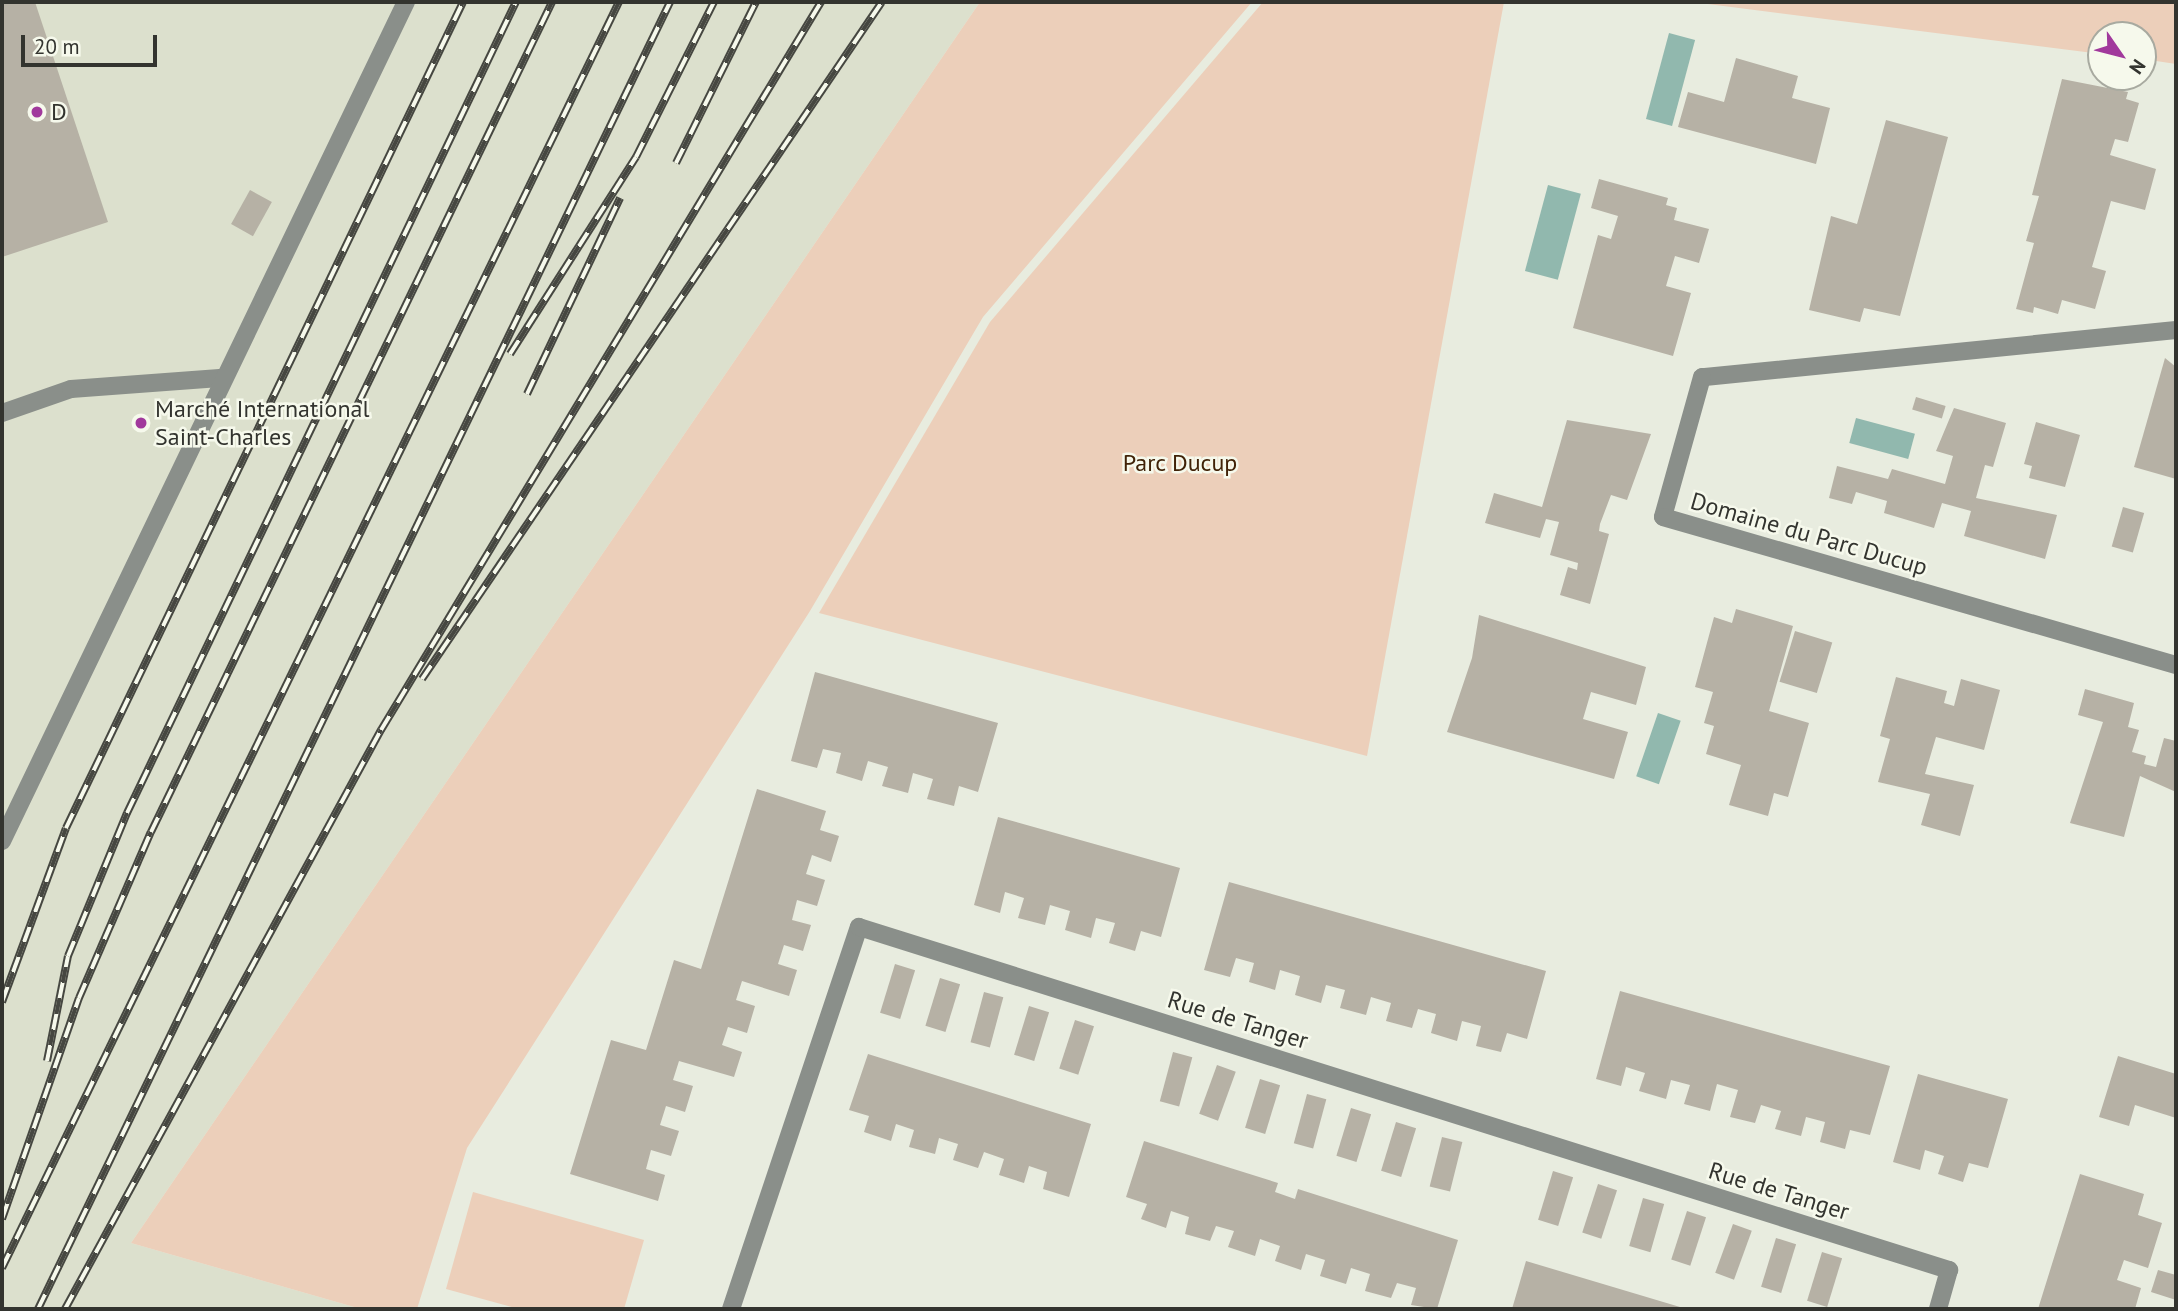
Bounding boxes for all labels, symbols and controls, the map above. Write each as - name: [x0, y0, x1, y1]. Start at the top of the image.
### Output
- scale bar: [24, 21, 161, 65]
- north arrow: [2087, 21, 2157, 91]
- text: 20 m: [34, 33, 80, 60]
- text: N: [2124, 55, 2151, 79]
- place label: D: [51, 98, 67, 126]
- marker: D: [29, 104, 45, 120]
- place label: Marché International Saint-Charles: [155, 395, 369, 451]
- marker: Marché International Saint-Charles: [133, 415, 149, 431]
- park label: Parc Ducup: [1122, 449, 1238, 477]
- street label: Domaine du Parc Ducup: [1687, 486, 1931, 582]
- street label: Rue de Tanger: [1164, 985, 1312, 1055]
- street label: Rue de Tanger: [1705, 1156, 1853, 1226]

